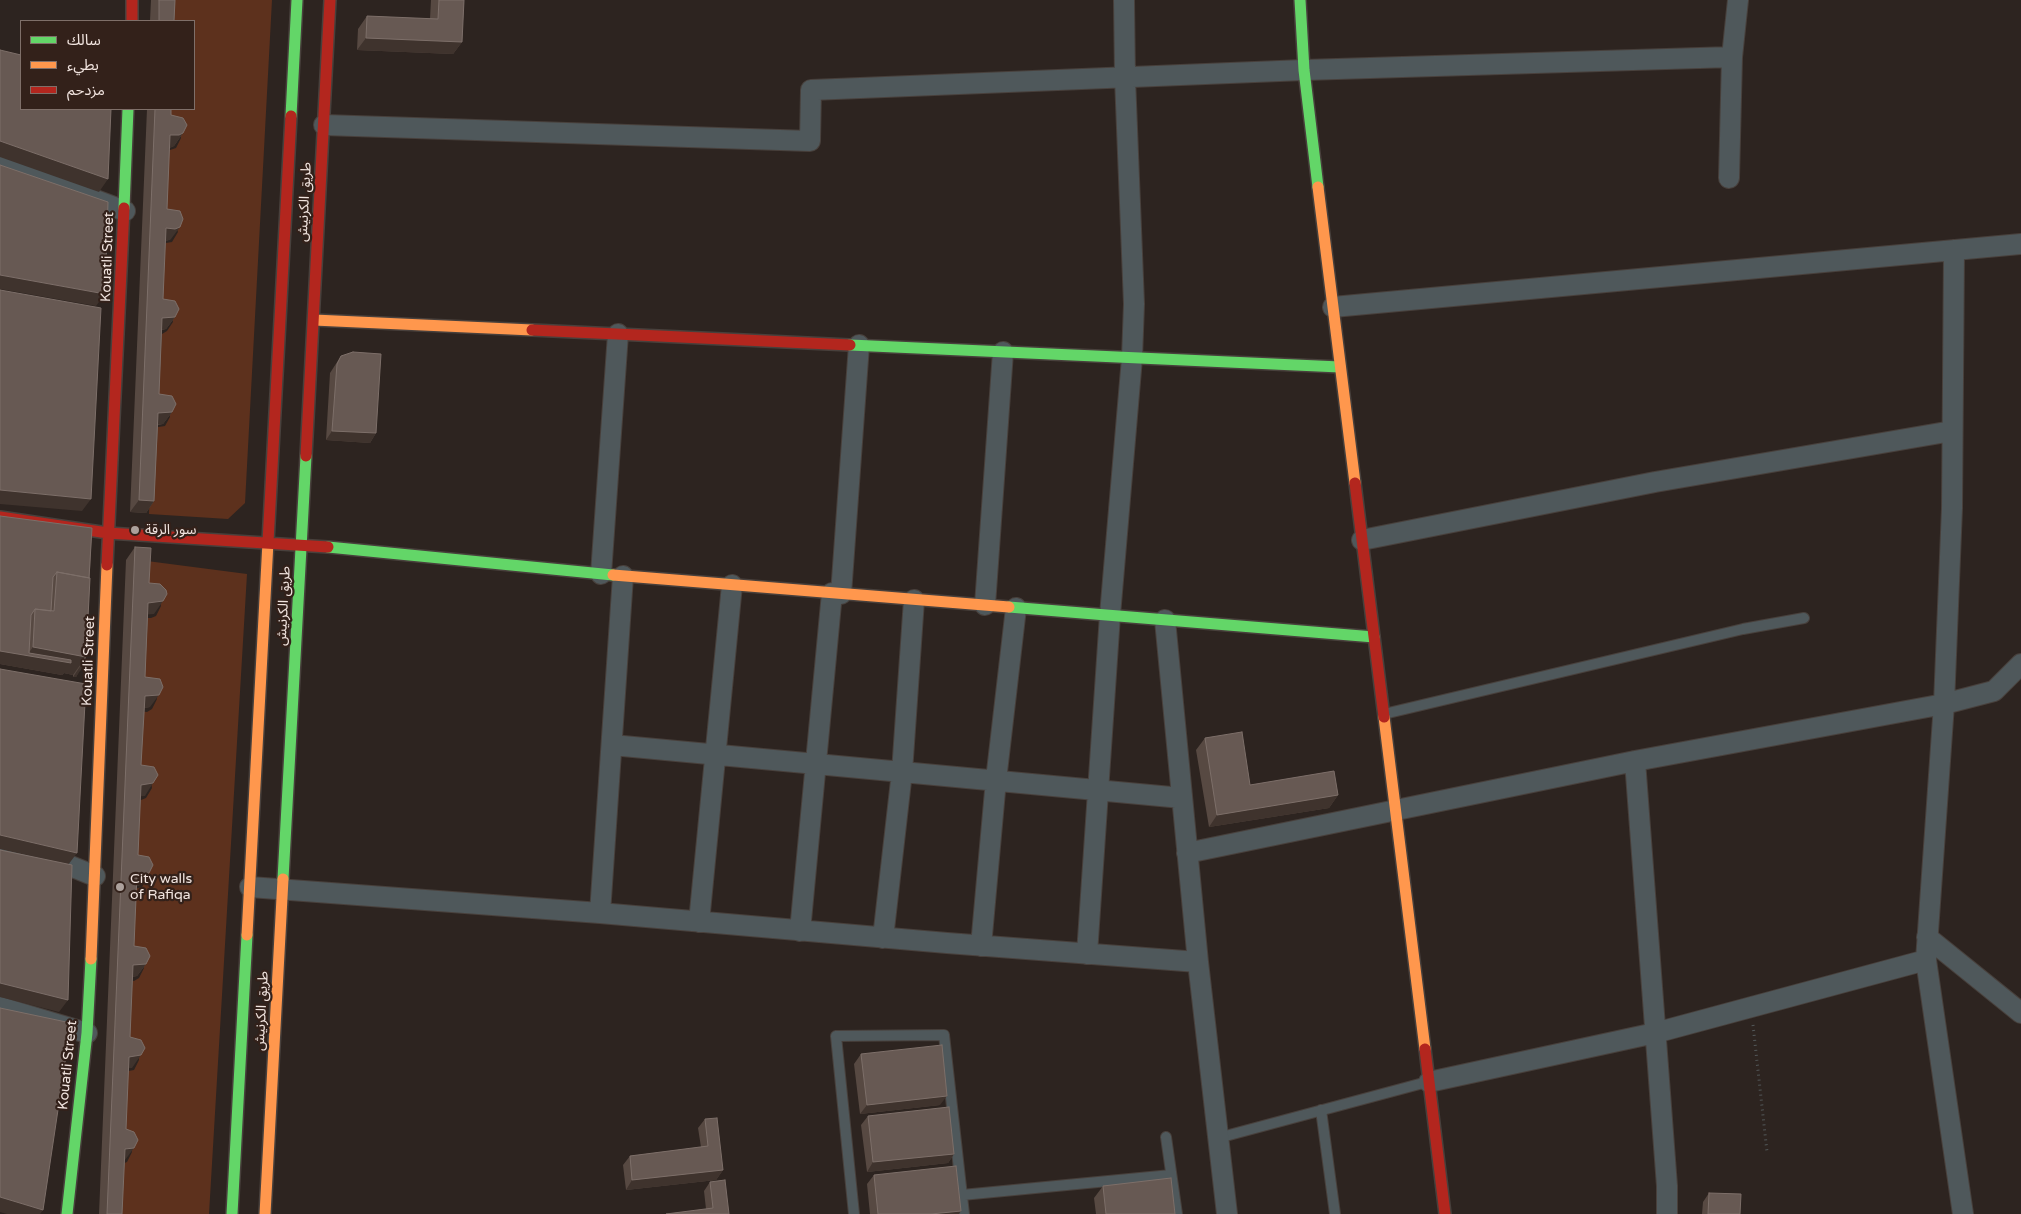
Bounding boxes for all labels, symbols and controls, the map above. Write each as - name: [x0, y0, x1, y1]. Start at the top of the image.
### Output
- legend: [20, 20, 195, 110]
- text: سالك: [67, 31, 101, 49]
- text: بطيء: [67, 56, 99, 74]
- text: مزدحم: [67, 81, 105, 99]
- street label: طريق الكرنيش: [295, 162, 315, 242]
- street label: Kouatli Street: [98, 212, 118, 302]
- place label: سور الرقة: [145, 522, 197, 538]
- marker: سور الرقة: [129, 524, 141, 536]
- street label: طريق الكرنيش: [274, 566, 294, 646]
- street label: Kouatli Street: [79, 616, 99, 706]
- place label: City walls of Rafiqa: [130, 871, 192, 904]
- marker: City walls of Rafiqa: [114, 881, 126, 893]
- street label: طريق الكرنيش: [252, 971, 272, 1051]
- street label: Kouatli Street: [55, 1019, 81, 1111]

